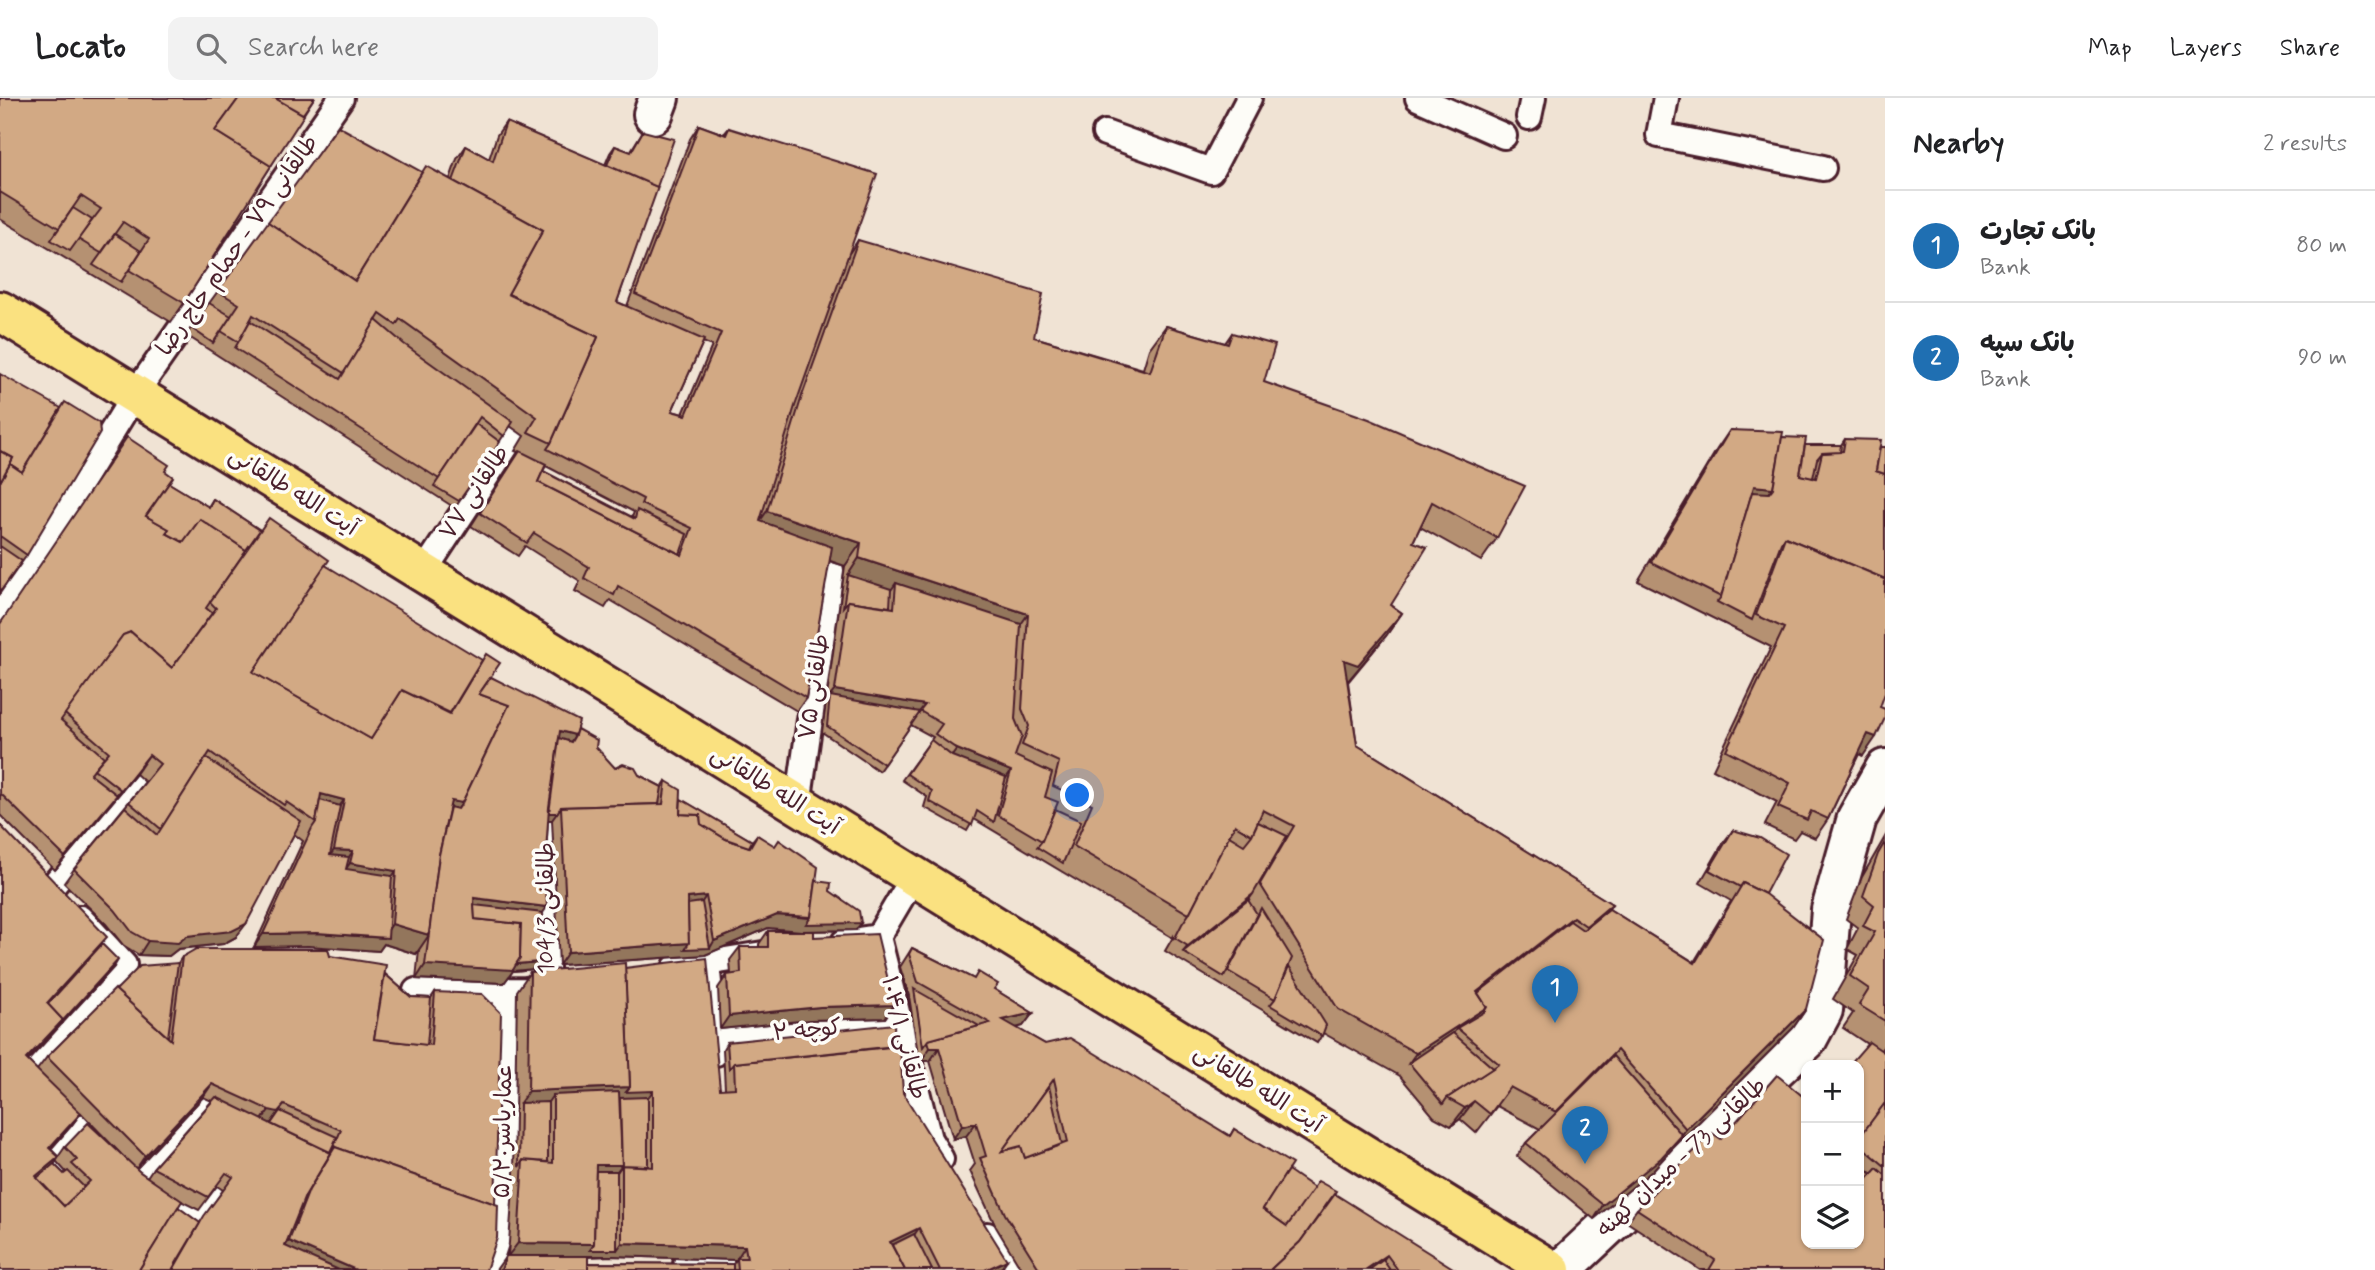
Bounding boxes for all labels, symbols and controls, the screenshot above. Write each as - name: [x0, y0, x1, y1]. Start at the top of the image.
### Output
- search box: [168, 17, 658, 80]
- text: Locato: [35, 26, 126, 70]
- icon: search: [192, 29, 230, 67]
- text: Search here: [248, 31, 379, 65]
- text: Map: [2088, 33, 2132, 64]
- text: Layers: [2170, 33, 2242, 64]
- text: Share: [2280, 33, 2340, 64]
- text: Nearby: [1913, 124, 2004, 163]
- text: 2 results: [2263, 129, 2347, 159]
- street label: طالقانی ۷۹ - حمام حاج رضا: [150, 130, 327, 363]
- text: بانک تجارت: [1980, 215, 2096, 249]
- text: 1: [1931, 231, 1941, 261]
- text: 80 m: [2296, 231, 2347, 261]
- text: Bank: [1980, 253, 2031, 283]
- text: بانک سپه: [1980, 327, 2075, 361]
- text: 2: [1930, 343, 1942, 373]
- text: 90 m: [2298, 343, 2347, 373]
- text: Bank: [1980, 365, 2031, 395]
- street label: آیت الله طالقانی: [223, 440, 364, 544]
- street label: طالقانی ۷۷: [433, 440, 517, 546]
- street label: طالقانی ۷۵: [793, 632, 837, 742]
- street label: آیت الله طالقانی: [705, 739, 846, 843]
- your location: [1060, 778, 1094, 812]
- street label: طالقانی 104/3: [532, 842, 562, 974]
- pin: 1: [1532, 965, 1578, 1023]
- street label: طالقانی ۱۰۴/۱: [873, 973, 933, 1103]
- street label: کوچه ۲: [771, 1013, 843, 1049]
- street label: آیت الله طالقانی: [1188, 1037, 1329, 1141]
- map controls: [1801, 1060, 1864, 1249]
- button: +: [1801, 1060, 1864, 1123]
- street label: عماریاسر۵/۲۰: [488, 1063, 520, 1199]
- street label: طالقانی 73 - میدان کهنه: [1591, 1071, 1773, 1245]
- pin: 2: [1562, 1106, 1608, 1164]
- button: −: [1801, 1123, 1864, 1186]
- button: layers: [1801, 1186, 1864, 1249]

